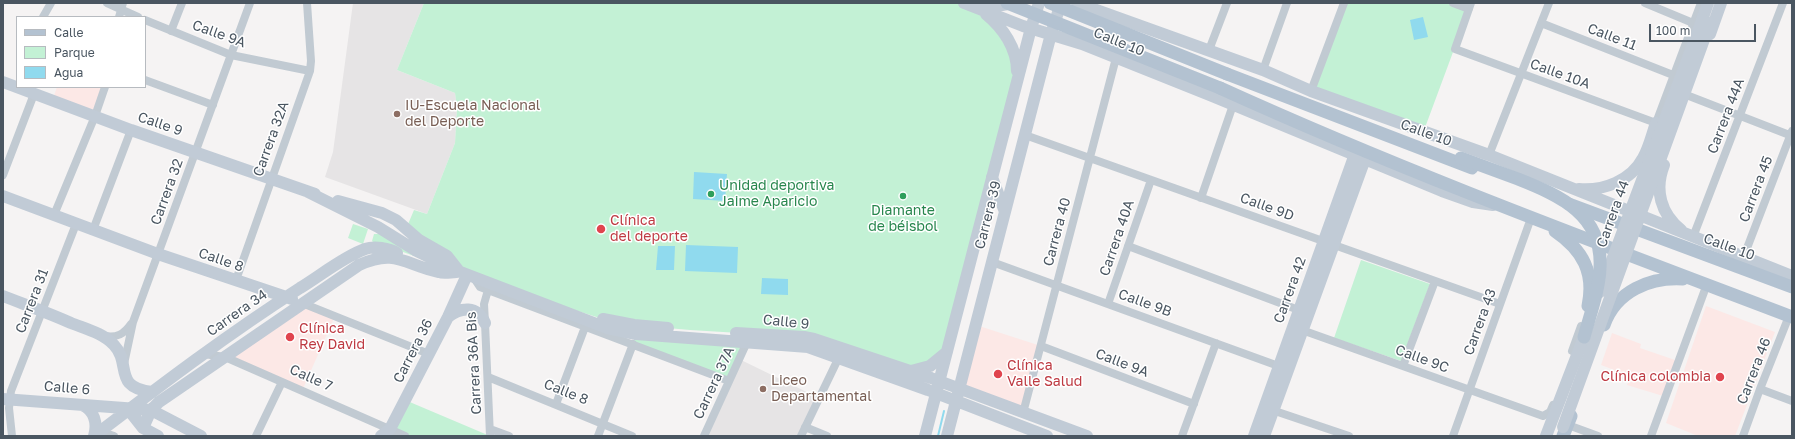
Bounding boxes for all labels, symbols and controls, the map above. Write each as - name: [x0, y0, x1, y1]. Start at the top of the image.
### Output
- legend: [16, 16, 146, 88]
- scale bar: [1651, 16, 1758, 42]
- street label: Calle 9A: [190, 17, 248, 51]
- street label: Calle 11: [1585, 20, 1639, 54]
- text: 100 m: [1656, 23, 1690, 38]
- street label: Calle 10: [1091, 24, 1147, 60]
- text: Calle: [54, 25, 83, 40]
- text: Parque: [54, 45, 95, 60]
- street label: Calle 10A: [1528, 55, 1592, 93]
- text: Agua: [54, 65, 83, 80]
- street label: Carrera 44A: [1704, 76, 1748, 156]
- place label: IU-Escuela Nacional del Deporte: [405, 98, 540, 130]
- street label: Carrera 32A: [250, 99, 292, 179]
- street label: Calle 9: [135, 109, 185, 139]
- marker: IU-Escuela Nacional del Deporte: [392, 109, 402, 119]
- street label: Calle 10: [1398, 116, 1454, 150]
- street label: Carrera 45: [1736, 153, 1776, 225]
- street label: Carrera 32: [147, 157, 187, 227]
- place label: Unidad deportiva Jaime Aparicio: [719, 178, 834, 210]
- street label: Carrera 44: [1593, 178, 1633, 250]
- street label: Carrera 39: [971, 179, 1005, 251]
- marker: Unidad deportiva Jaime Aparicio: [706, 189, 716, 199]
- street label: Calle 9D: [1238, 190, 1296, 224]
- marker: Diamante de béisbol: [898, 191, 908, 201]
- street label: Carrera 40: [1040, 196, 1074, 268]
- street label: Carrera 40A: [1096, 198, 1138, 278]
- place label: Diamante de béisbol: [868, 203, 938, 236]
- place label: Clínica del deporte: [610, 213, 688, 246]
- marker: Clínica del deporte: [595, 223, 607, 235]
- street label: Calle 10: [1701, 230, 1757, 264]
- street label: Calle 8: [196, 245, 246, 275]
- street label: Carrera 42: [1270, 254, 1310, 326]
- street label: Carrera 31: [12, 266, 52, 336]
- street label: Carrera 34: [204, 286, 270, 340]
- street label: Calle 9B: [1116, 286, 1174, 320]
- street label: Carrera 43: [1460, 286, 1500, 358]
- street label: Carrera 36A Bis: [463, 311, 485, 415]
- street label: Calle 9: [762, 311, 810, 333]
- street label: Carrera 36: [390, 316, 436, 386]
- place label: Clínica Rey David: [299, 321, 365, 354]
- marker: Clínica Rey David: [284, 331, 296, 343]
- street label: Carrera 46: [1734, 335, 1774, 407]
- street label: Calle 9C: [1393, 342, 1451, 376]
- street label: Carrera 37A: [690, 344, 738, 422]
- street label: Calle 9A: [1093, 345, 1151, 381]
- place label: Clínica Valle Salud: [1007, 358, 1082, 390]
- street label: Calle 7: [287, 361, 335, 395]
- marker: Clínica Valle Salud: [992, 368, 1004, 380]
- place label: Clínica colombia: [1600, 369, 1711, 385]
- marker: Clínica colombia: [1714, 371, 1726, 383]
- place label: Liceo Departamental: [771, 373, 872, 406]
- street label: Calle 8: [541, 376, 591, 408]
- street label: Calle 6: [43, 378, 91, 398]
- marker: Liceo Departamental: [758, 384, 768, 394]

